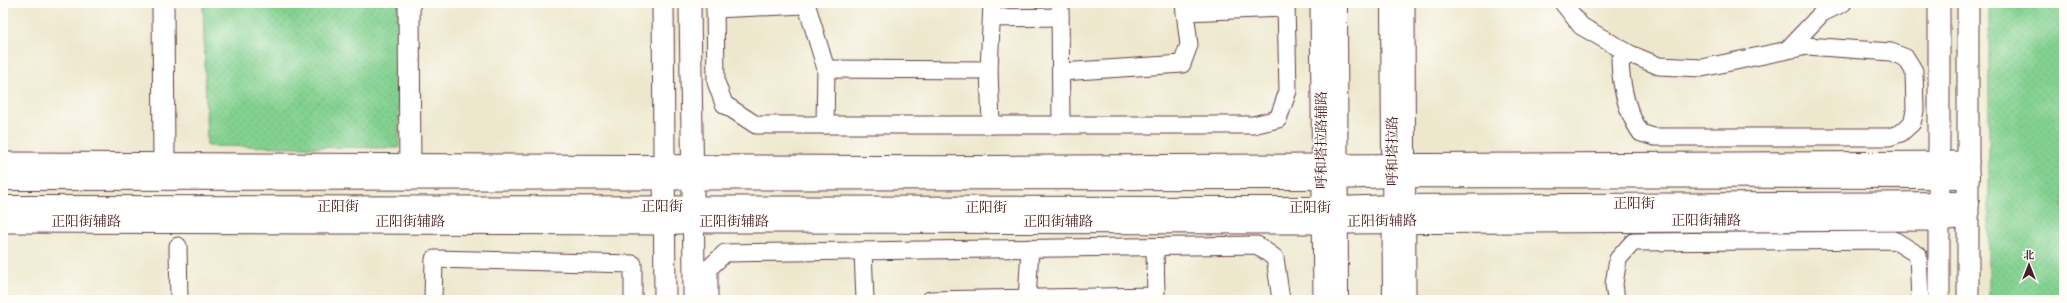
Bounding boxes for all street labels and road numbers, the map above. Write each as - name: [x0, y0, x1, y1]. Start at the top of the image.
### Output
- street label: 呼和塔拉路辅路: [1313, 91, 1332, 189]
- street label: 呼和塔拉路: [1384, 116, 1403, 186]
- street label: 正阳街: [1613, 195, 1655, 214]
- street label: 正阳街: [317, 198, 359, 217]
- street label: 正阳街: [641, 198, 683, 217]
- street label: 正阳街: [965, 199, 1007, 218]
- street label: 正阳街: [1289, 199, 1331, 218]
- street label: 正阳街辅路: [1347, 212, 1417, 232]
- street label: 正阳街辅路: [1671, 212, 1741, 231]
- street label: 正阳街辅路: [51, 213, 121, 232]
- street label: 正阳街辅路: [375, 213, 445, 232]
- street label: 正阳街辅路: [699, 213, 769, 232]
- street label: 正阳街辅路: [1023, 213, 1093, 232]

